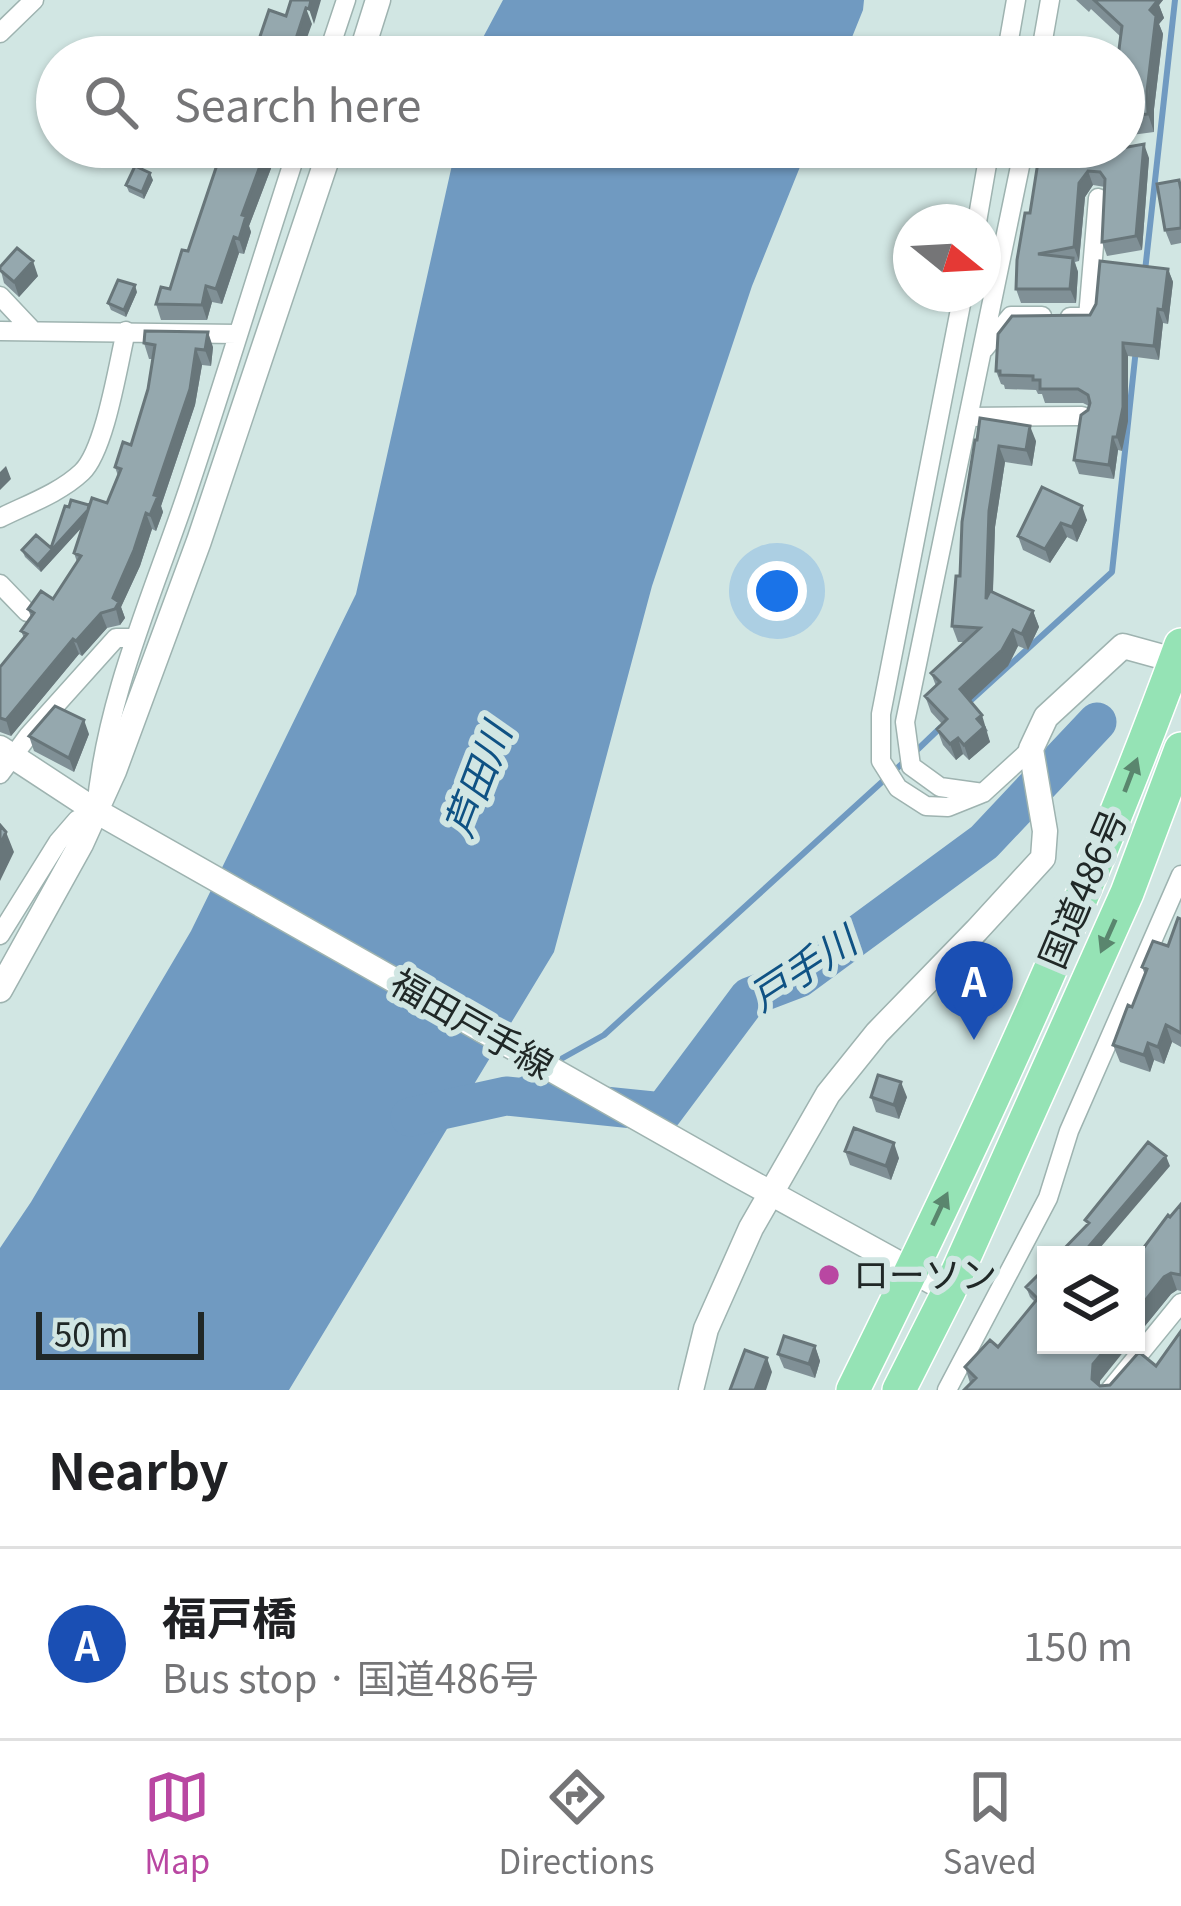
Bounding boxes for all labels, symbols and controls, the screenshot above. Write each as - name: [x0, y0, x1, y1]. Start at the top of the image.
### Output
- search box: [36, 36, 1145, 168]
- icon: search: [78, 69, 144, 135]
- text: Search here: [174, 70, 421, 135]
- north arrow: [893, 204, 1001, 312]
- your location: [747, 561, 807, 621]
- water label: 芦田川: [428, 711, 524, 844]
- one-way arrow: [1123, 757, 1142, 793]
- street label: 国道486号: [1023, 800, 1137, 975]
- water label: 戸手川: [737, 909, 869, 1022]
- one-way arrow: [1098, 919, 1118, 954]
- pin: A: [935, 941, 1013, 1040]
- street label: 福田戸手線: [383, 954, 564, 1089]
- one-way arrow: [931, 1191, 951, 1226]
- place label: ローソン: [853, 1246, 997, 1298]
- map controls: [1037, 1246, 1145, 1354]
- button: layers: [1037, 1246, 1145, 1354]
- marker: ローソン: [816, 1262, 842, 1288]
- scale bar: [36, 1306, 204, 1359]
- text: 50 m: [54, 1309, 129, 1357]
- text: Nearby: [48, 1431, 229, 1505]
- text: 福戸橋: [162, 1583, 297, 1648]
- text: A: [75, 1616, 100, 1672]
- text: 150 m: [1023, 1616, 1133, 1672]
- text: Bus stop · 国道486号: [162, 1648, 539, 1704]
- tab: Map: [144, 1764, 210, 1884]
- tab: Directions: [499, 1764, 654, 1884]
- tab: Saved: [943, 1764, 1037, 1884]

